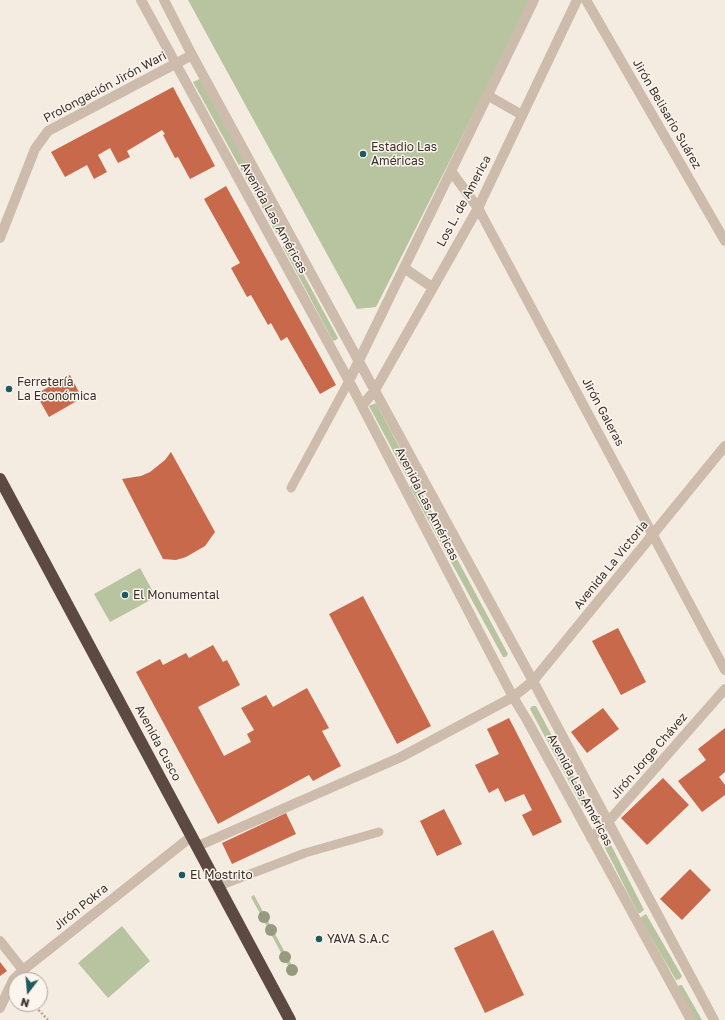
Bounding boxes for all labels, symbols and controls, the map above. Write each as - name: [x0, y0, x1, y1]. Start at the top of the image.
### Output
- street label: Prolongación Jirón Wari: [41, 48, 169, 126]
- street label: Jirón Belisario Suárez: [630, 56, 704, 172]
- place label: Estadio Las Américas: [371, 140, 437, 168]
- marker: Estadio Las Américas: [358, 149, 368, 159]
- street label: Los L. de America: [434, 153, 494, 249]
- street label: Avenida Las Américas: [237, 160, 311, 276]
- place label: Ferretería La Económica: [17, 375, 96, 403]
- street label: Jirón Galeras: [579, 375, 627, 449]
- marker: Ferretería La Económica: [4, 384, 14, 394]
- street label: Avenida Las Américas: [392, 445, 462, 563]
- street label: Avenida La Victoria: [571, 518, 651, 612]
- place label: El Monumental: [133, 588, 220, 602]
- marker: El Monumental: [120, 590, 130, 600]
- street label: Avenida Cusco: [132, 703, 184, 783]
- street label: Jirón Jorge Chávez: [608, 710, 690, 802]
- street label: Avenida Las Américas: [544, 732, 616, 848]
- place label: El Mostrito: [190, 868, 253, 882]
- marker: El Mostrito: [177, 870, 187, 880]
- street label: Jirón Pokra: [51, 881, 111, 933]
- place label: YAVA S.A.C: [327, 932, 389, 946]
- marker: YAVA S.A.C: [314, 934, 324, 944]
- north arrow: [8, 972, 48, 1012]
- text: N: [19, 996, 31, 1010]

